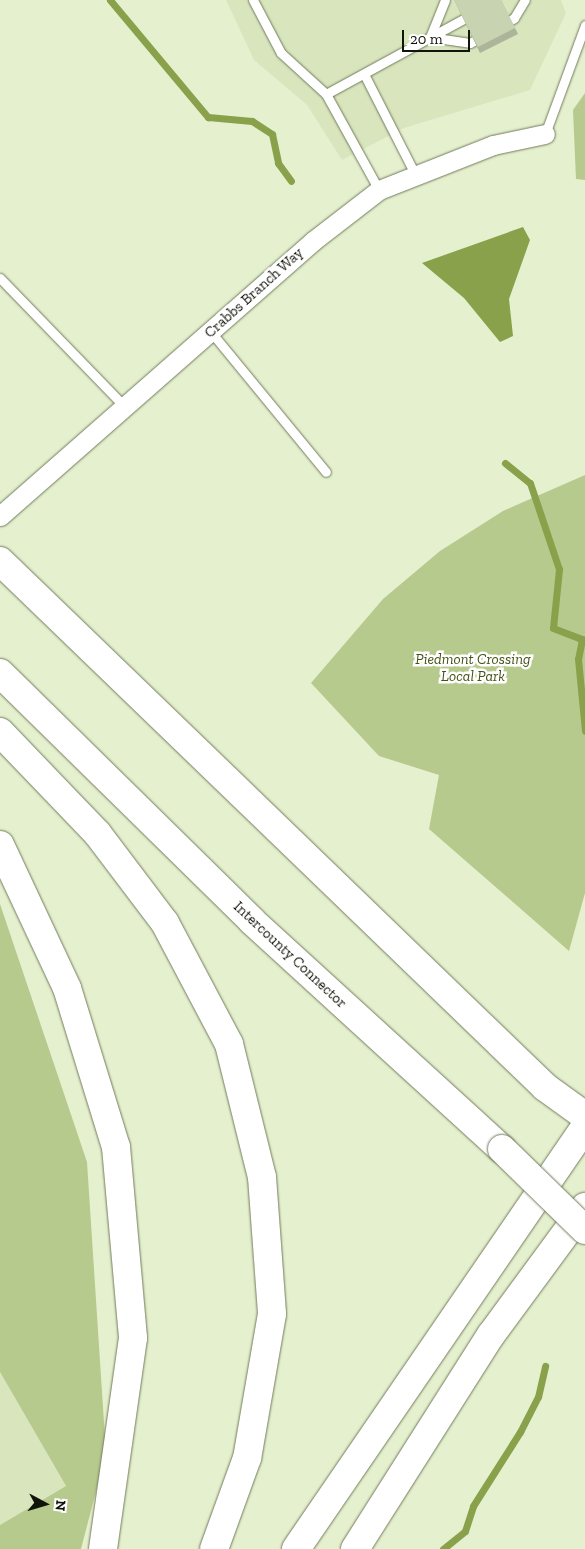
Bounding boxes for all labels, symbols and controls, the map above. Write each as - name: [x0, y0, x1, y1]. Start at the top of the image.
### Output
- scale bar: [405, 20, 472, 52]
- text: 20 m: [410, 30, 443, 48]
- street label: Crabbs Branch Way: [201, 244, 307, 342]
- park label: Piedmont Crossing Local Park: [415, 650, 531, 685]
- street label: Intercounty Connector: [229, 898, 351, 1012]
- north arrow: [20, 1479, 70, 1529]
- text: N: [51, 1499, 69, 1512]

